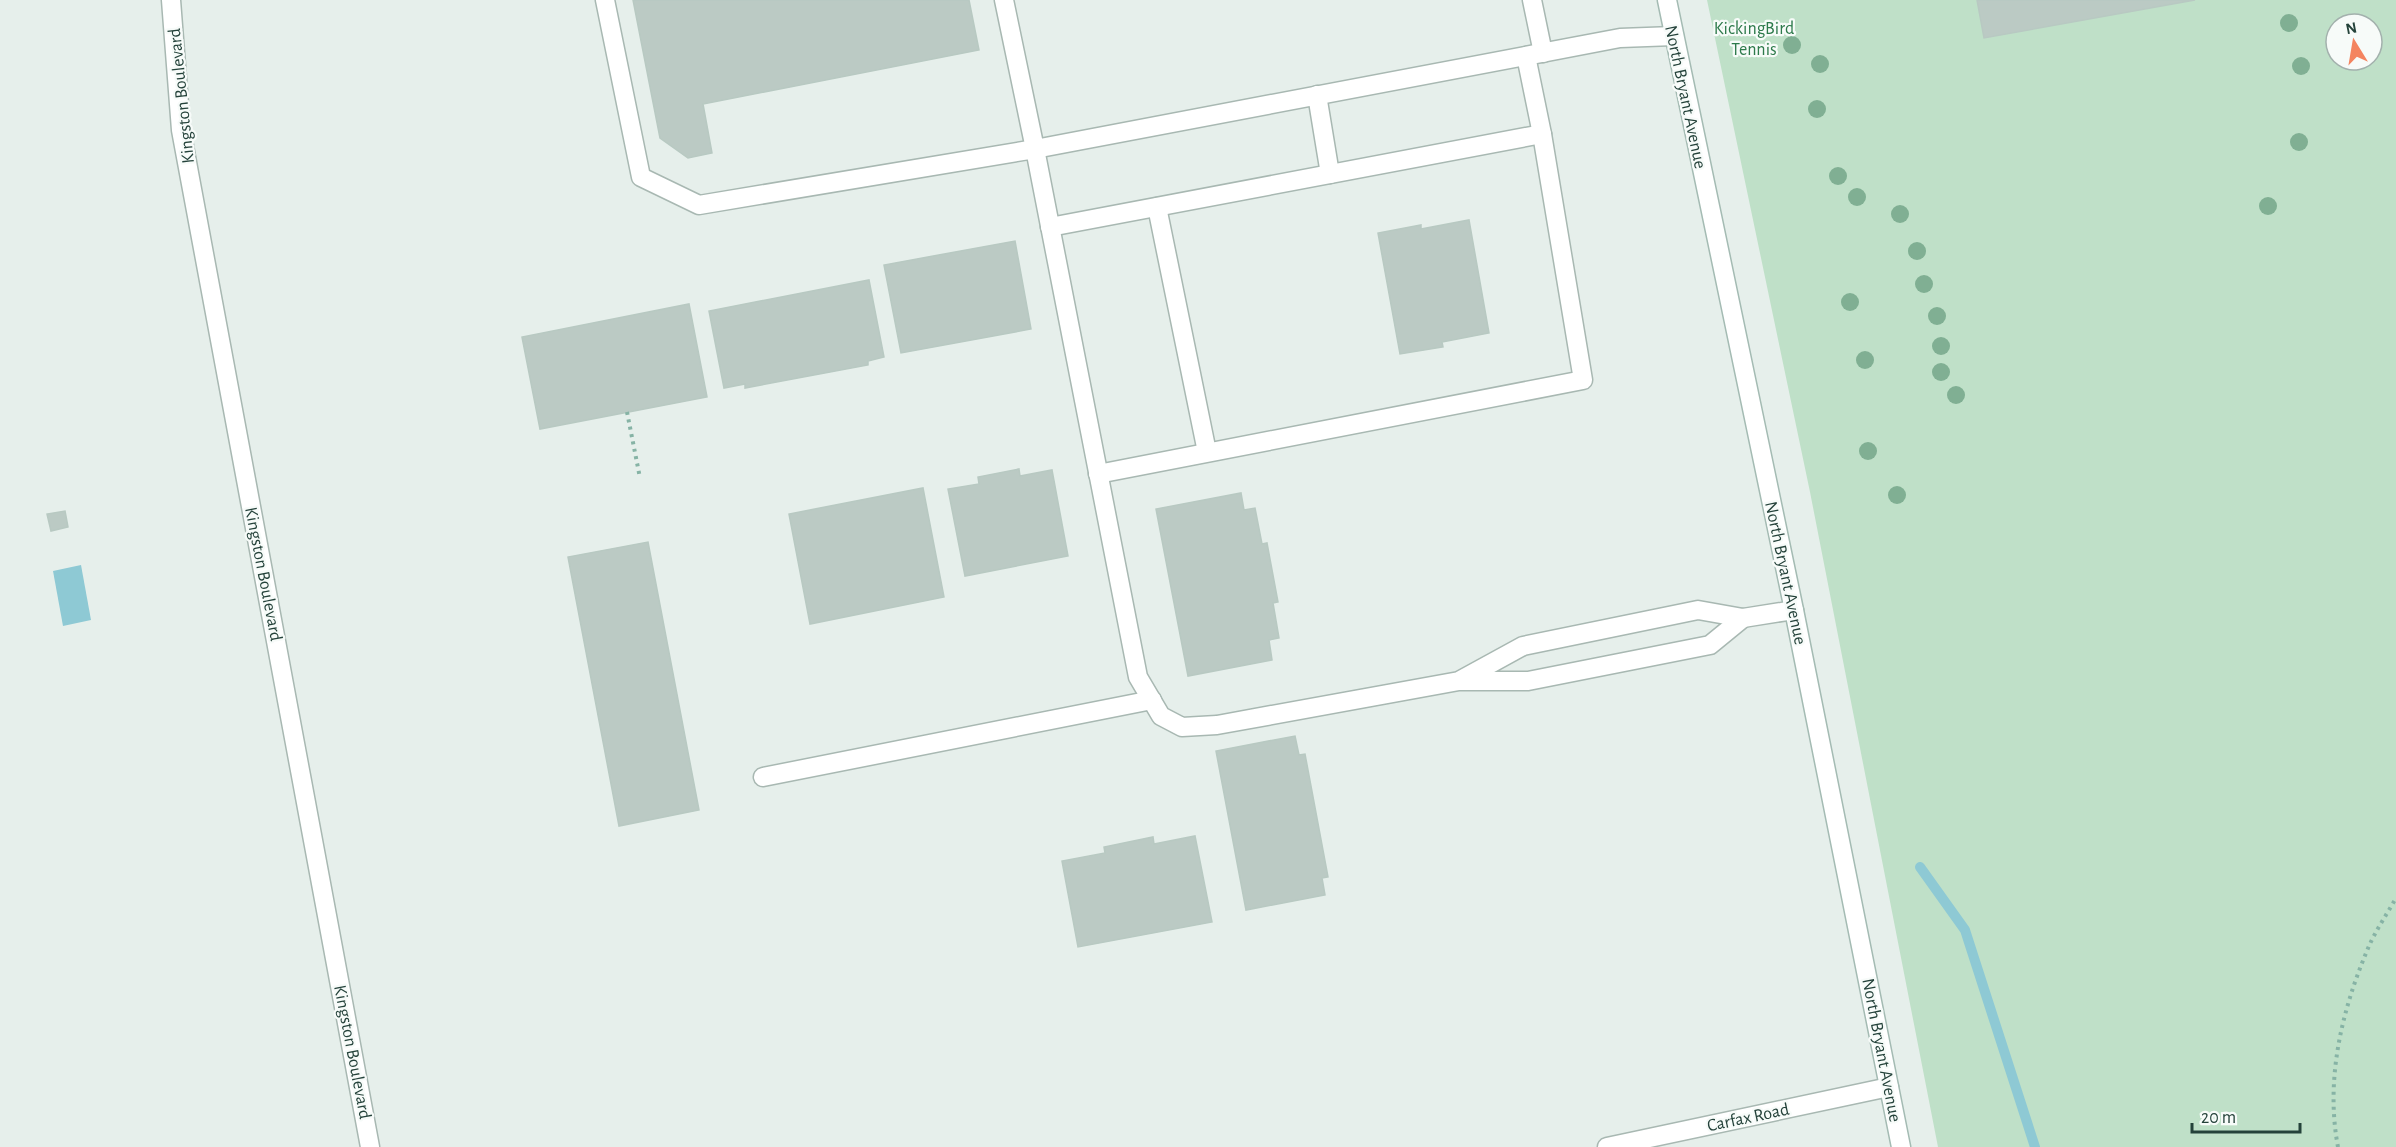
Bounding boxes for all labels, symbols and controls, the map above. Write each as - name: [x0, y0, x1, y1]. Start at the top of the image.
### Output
- north arrow: [2324, 12, 2384, 72]
- text: N: [2344, 19, 2358, 37]
- park label: KickingBird Tennis: [1714, 20, 1794, 59]
- street label: North Bryant Avenue: [1661, 24, 1709, 170]
- street label: Kingston Boulevard: [166, 27, 198, 165]
- street label: North Bryant Avenue: [1761, 500, 1809, 646]
- street label: Kingston Boulevard: [241, 506, 285, 643]
- street label: North Bryant Avenue: [1858, 977, 1904, 1124]
- street label: Kingston Boulevard: [330, 984, 374, 1121]
- scale bar: [2192, 1096, 2300, 1134]
- street label: Carfax Road: [1705, 1100, 1791, 1135]
- text: 20 m: [2201, 1109, 2236, 1127]

